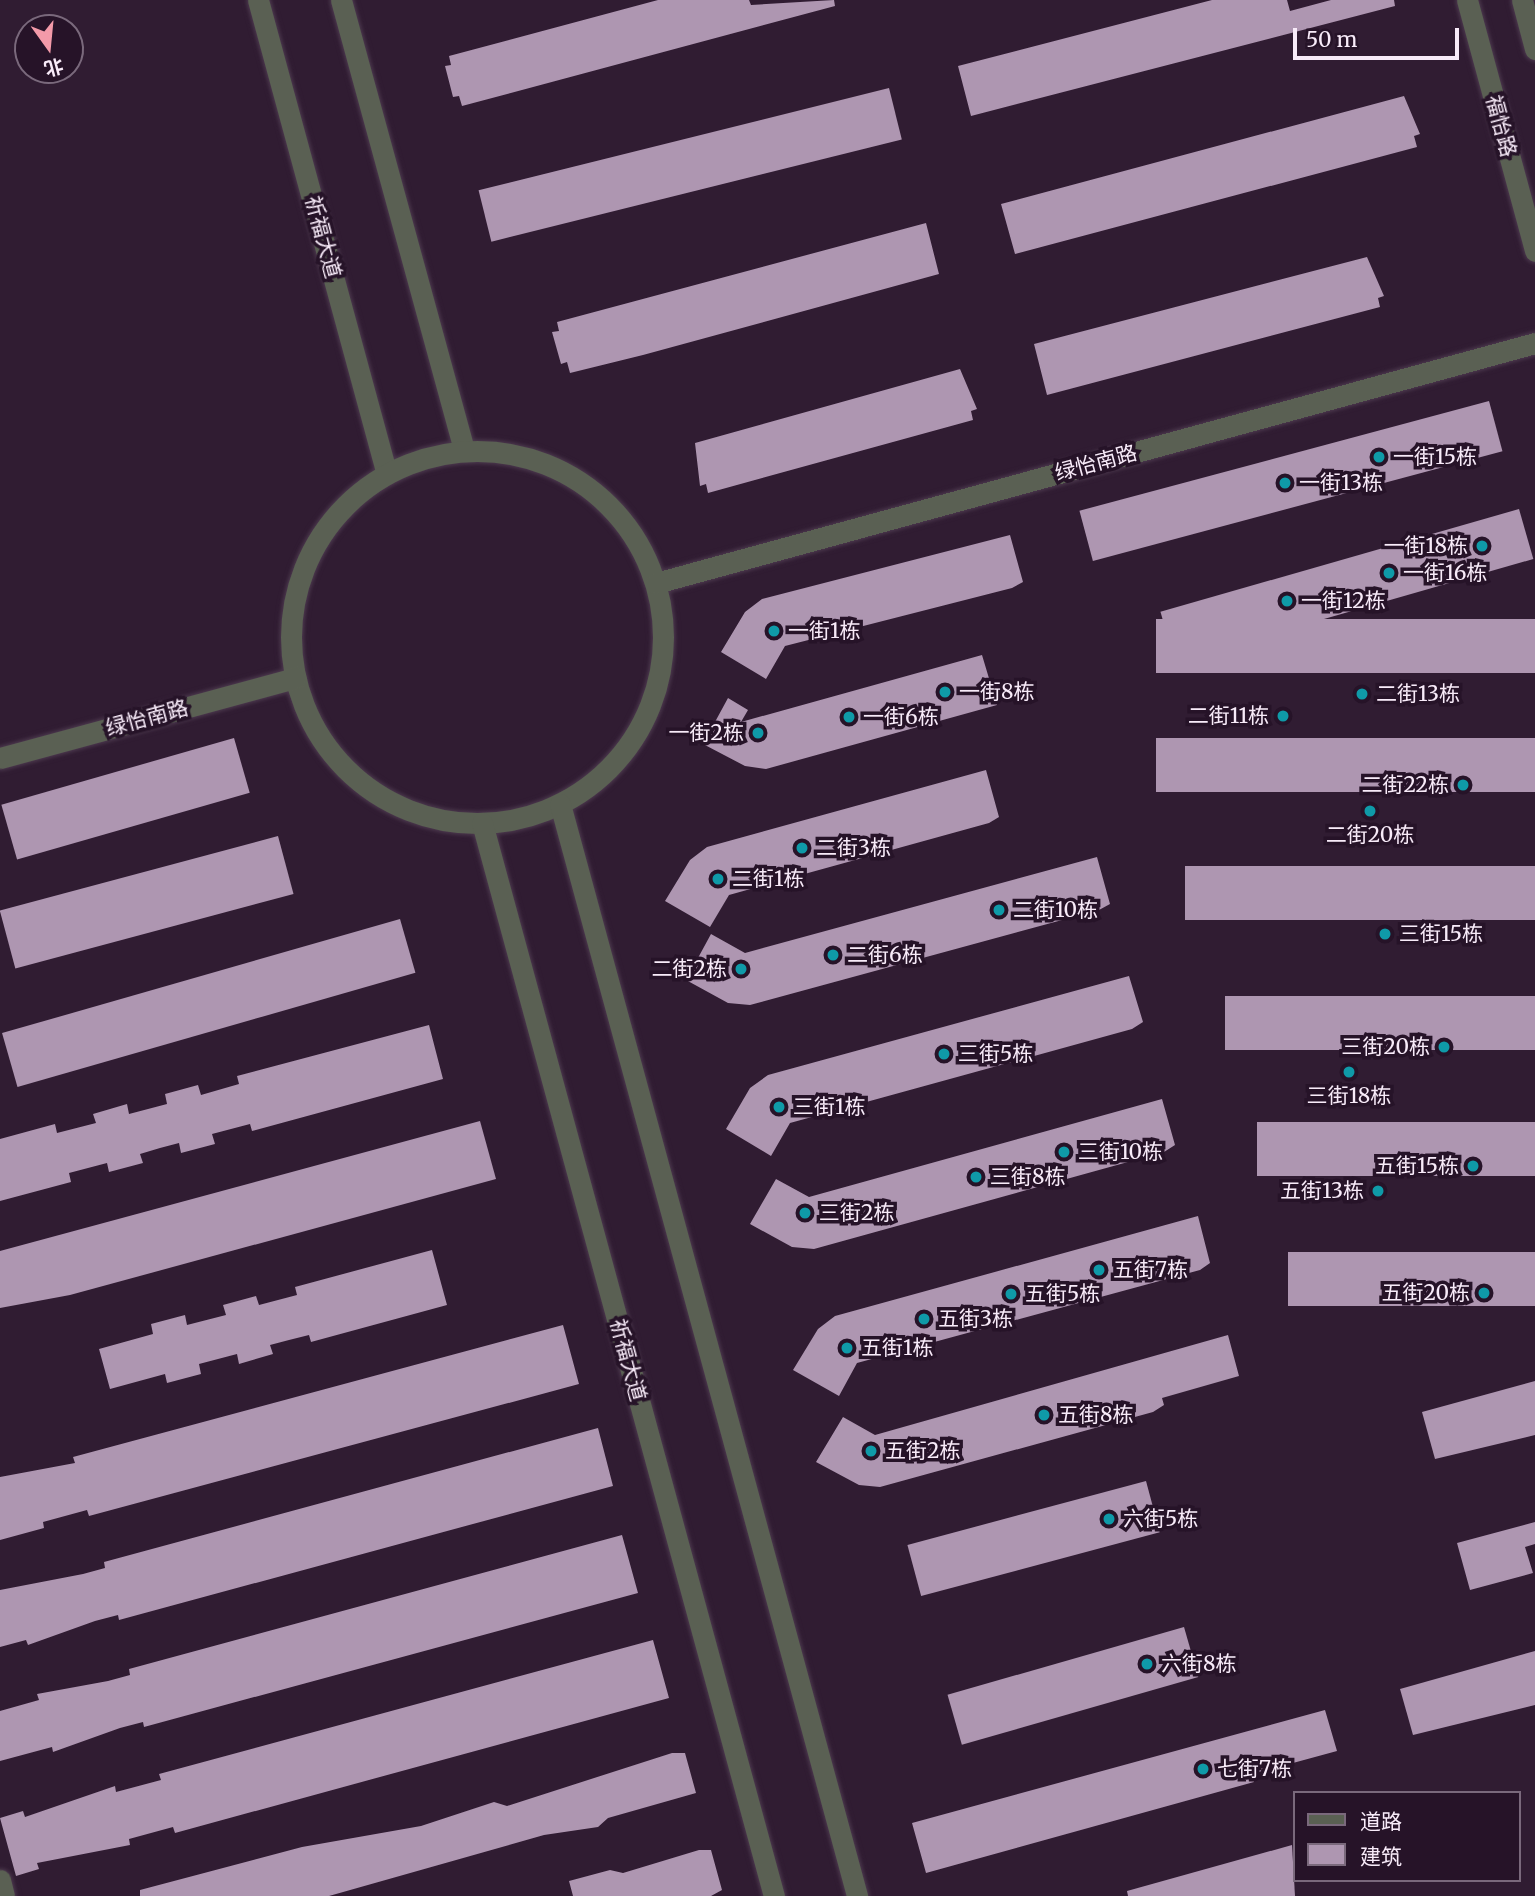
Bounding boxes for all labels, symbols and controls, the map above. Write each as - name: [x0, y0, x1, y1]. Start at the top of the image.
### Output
- north arrow: [14, 14, 84, 84]
- scale bar: [1297, 14, 1463, 58]
- text: 50 m: [1306, 26, 1357, 53]
- text: 北: [42, 53, 66, 81]
- street label: 福怡路: [1481, 92, 1521, 160]
- street label: 祈福大道: [300, 193, 346, 281]
- street label: 绿怡南路: [1052, 440, 1140, 486]
- place label: 一街15栋: [1393, 444, 1477, 470]
- marker: 一街15栋: [1371, 449, 1387, 465]
- place label: 一街13栋: [1299, 470, 1383, 496]
- marker: 一街13栋: [1277, 475, 1293, 491]
- place label: 一街18栋: [1384, 533, 1468, 559]
- marker: 一街18栋: [1474, 538, 1490, 554]
- place label: 一街16栋: [1403, 560, 1487, 586]
- marker: 一街16栋: [1381, 565, 1397, 581]
- place label: 一街12栋: [1301, 588, 1386, 614]
- marker: 一街12栋: [1279, 593, 1295, 609]
- place label: 一街1栋: [788, 618, 861, 644]
- marker: 一街1栋: [766, 623, 782, 639]
- place label: 一街8栋: [959, 679, 1035, 705]
- place label: 二街13栋: [1376, 681, 1460, 707]
- marker: 一街8栋: [937, 684, 953, 700]
- marker: 二街13栋: [1354, 686, 1370, 702]
- street label: 绿怡南路: [103, 695, 191, 741]
- place label: 二街11栋: [1188, 703, 1269, 729]
- place label: 一街6栋: [863, 704, 939, 730]
- marker: 二街11栋: [1275, 708, 1291, 724]
- marker: 一街6栋: [841, 709, 857, 725]
- place label: 一街2栋: [669, 720, 744, 746]
- marker: 一街2栋: [750, 725, 766, 741]
- place label: 二街22栋: [1361, 772, 1449, 798]
- marker: 二街22栋: [1455, 777, 1471, 793]
- marker: 二街20栋: [1362, 803, 1378, 819]
- place label: 二街20栋: [1326, 822, 1414, 848]
- place label: 二街3栋: [816, 835, 891, 861]
- marker: 二街3栋: [794, 840, 810, 856]
- place label: 二街1栋: [732, 866, 805, 892]
- marker: 二街1栋: [710, 871, 726, 887]
- place label: 二街10栋: [1013, 897, 1098, 923]
- marker: 二街10栋: [991, 902, 1007, 918]
- place label: 三街15栋: [1399, 921, 1483, 947]
- marker: 三街15栋: [1377, 926, 1393, 942]
- place label: 二街6栋: [847, 942, 923, 968]
- marker: 二街6栋: [825, 947, 841, 963]
- place label: 二街2栋: [652, 956, 727, 982]
- marker: 二街2栋: [733, 961, 749, 977]
- place label: 三街20栋: [1341, 1034, 1430, 1060]
- marker: 三街20栋: [1436, 1039, 1452, 1055]
- place label: 三街5栋: [958, 1041, 1033, 1067]
- marker: 三街5栋: [936, 1046, 952, 1062]
- marker: 三街18栋: [1341, 1064, 1357, 1080]
- place label: 三街18栋: [1307, 1083, 1391, 1109]
- place label: 三街1栋: [793, 1094, 866, 1120]
- marker: 三街1栋: [771, 1099, 787, 1115]
- place label: 三街10栋: [1078, 1139, 1163, 1165]
- marker: 三街10栋: [1056, 1144, 1072, 1160]
- place label: 五街15栋: [1375, 1153, 1459, 1179]
- marker: 五街15栋: [1465, 1158, 1481, 1174]
- place label: 三街8栋: [990, 1164, 1066, 1190]
- marker: 三街8栋: [968, 1169, 984, 1185]
- place label: 五街13栋: [1280, 1178, 1364, 1204]
- marker: 五街13栋: [1370, 1183, 1386, 1199]
- place label: 三街2栋: [819, 1200, 894, 1226]
- marker: 三街2栋: [797, 1205, 813, 1221]
- place label: 五街7栋: [1113, 1257, 1188, 1283]
- marker: 五街7栋: [1091, 1262, 1107, 1278]
- place label: 五街20栋: [1381, 1280, 1470, 1306]
- place label: 五街5栋: [1025, 1281, 1100, 1307]
- marker: 五街20栋: [1476, 1285, 1492, 1301]
- marker: 五街5栋: [1003, 1286, 1019, 1302]
- place label: 五街3栋: [938, 1306, 1013, 1332]
- marker: 五街3栋: [916, 1311, 932, 1327]
- street label: 祈福大道: [605, 1316, 651, 1404]
- place label: 五街1栋: [861, 1335, 934, 1361]
- marker: 五街1栋: [839, 1340, 855, 1356]
- place label: 五街8栋: [1058, 1402, 1134, 1428]
- marker: 五街8栋: [1036, 1407, 1052, 1423]
- place label: 五街2栋: [885, 1438, 960, 1464]
- marker: 五街2栋: [863, 1443, 879, 1459]
- place label: 六街5栋: [1123, 1506, 1198, 1532]
- marker: 六街5栋: [1101, 1511, 1117, 1527]
- place label: 六街8栋: [1161, 1651, 1237, 1677]
- marker: 六街8栋: [1139, 1656, 1155, 1672]
- place label: 七街7栋: [1217, 1756, 1292, 1782]
- marker: 七街7栋: [1195, 1761, 1211, 1777]
- legend: [1294, 1791, 1521, 1882]
- text: 道路: [1360, 1808, 1402, 1835]
- text: 建筑: [1360, 1843, 1402, 1870]

